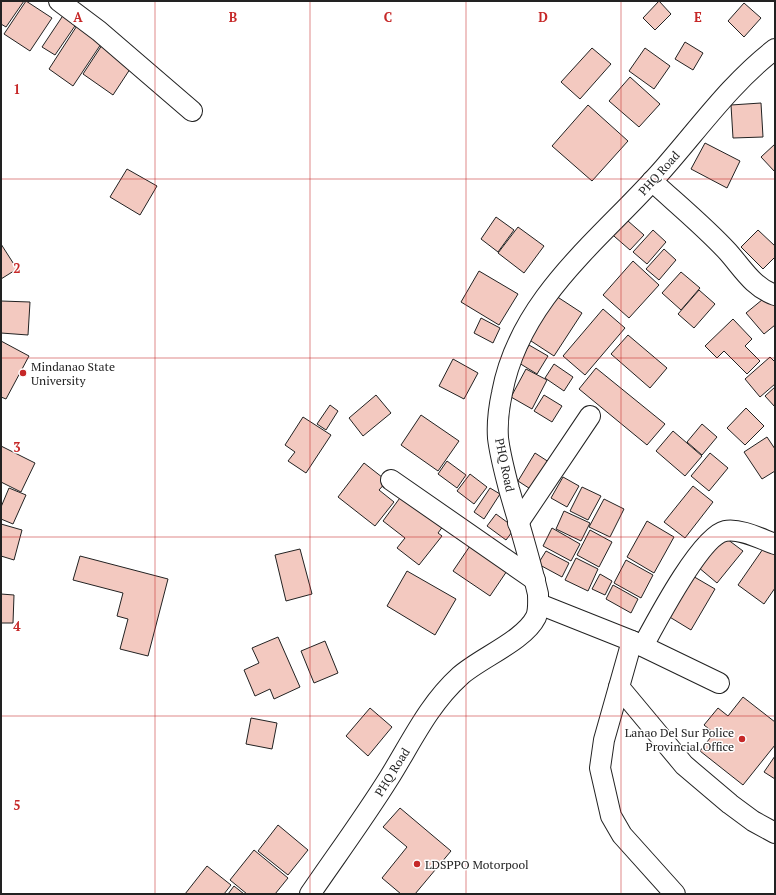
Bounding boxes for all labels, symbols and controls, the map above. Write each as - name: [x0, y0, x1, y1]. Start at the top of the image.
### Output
- text: A: [73, 8, 83, 26]
- text: B: [229, 8, 237, 26]
- text: C: [384, 8, 392, 26]
- text: D: [538, 8, 548, 26]
- text: E: [694, 8, 702, 26]
- text: 1: [13, 80, 21, 98]
- street label: PHQ Road: [635, 147, 683, 198]
- text: 2: [13, 259, 21, 277]
- place label: Mindanao State University: [31, 359, 115, 388]
- marker: Mindanao State University: [18, 368, 28, 378]
- street label: PHQ Road: [492, 437, 518, 494]
- text: 3: [13, 438, 21, 456]
- text: 4: [13, 617, 21, 635]
- place label: Lanao Del Sur Police Provincial Office: [625, 725, 734, 754]
- marker: Lanao Del Sur Police Provincial Office: [737, 734, 747, 744]
- street label: PHQ Road: [371, 745, 413, 799]
- text: 5: [13, 796, 21, 814]
- place label: LDSPPO Motorpool: [425, 857, 529, 872]
- marker: LDSPPO Motorpool: [412, 859, 422, 869]

